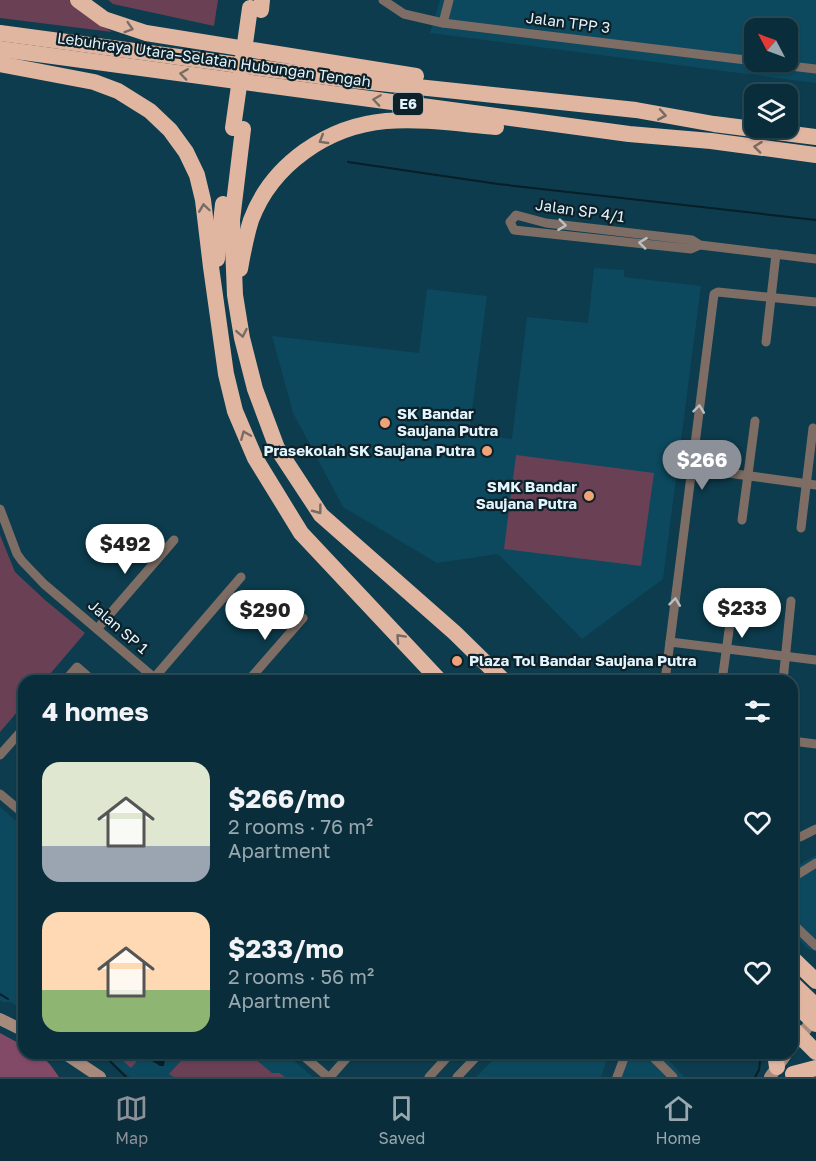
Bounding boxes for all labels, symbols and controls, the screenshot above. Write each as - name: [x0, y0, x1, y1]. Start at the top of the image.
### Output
- street label: Jalan TPP 3: [525, 8, 611, 36]
- north arrow: [744, 18, 798, 72]
- map controls: [744, 18, 798, 138]
- one-way arrow: [123, 21, 134, 33]
- street label: Lebuhraya Utara–Selatan Hubungan Tengah: [56, 28, 372, 90]
- one-way arrow: [179, 68, 188, 80]
- button: layers: [744, 84, 798, 138]
- road number: E6: [393, 93, 423, 115]
- one-way arrow: [372, 95, 381, 107]
- one-way arrow: [657, 108, 667, 121]
- one-way arrow: [319, 133, 329, 145]
- one-way arrow: [753, 142, 763, 154]
- street label: Jalan SP 4/1: [534, 195, 626, 225]
- one-way arrow: [199, 203, 211, 212]
- one-way arrow: [557, 218, 567, 230]
- one-way arrow: [638, 237, 648, 250]
- one-way arrow: [235, 328, 248, 338]
- place label: SK Bandar Saujana Putra: [397, 404, 499, 439]
- one-way arrow: [692, 404, 705, 413]
- marker: SK Bandar Saujana Putra: [378, 416, 392, 430]
- one-way arrow: [240, 430, 252, 441]
- pin: $266: [666, 440, 738, 491]
- place label: Prasekolah SK Saujana Putra: [263, 441, 475, 459]
- marker: Prasekolah SK Saujana Putra: [480, 444, 494, 458]
- text: $266: [677, 447, 728, 471]
- place label: SMK Bandar Saujana Putra: [476, 477, 577, 512]
- marker: SMK Bandar Saujana Putra: [582, 489, 596, 503]
- one-way arrow: [311, 503, 322, 514]
- pin: $492: [89, 524, 161, 575]
- text: $492: [100, 531, 150, 555]
- pin: $233: [706, 588, 778, 639]
- pin: $290: [229, 590, 301, 641]
- street label: Jalan SP 1: [85, 595, 152, 657]
- text: $233: [717, 595, 767, 619]
- text: $290: [239, 597, 291, 621]
- one-way arrow: [668, 597, 680, 607]
- one-way arrow: [397, 635, 408, 646]
- place label: Plaza Tol Bandar Saujana Putra: [469, 651, 697, 669]
- marker: Plaza Tol Bandar Saujana Putra: [450, 654, 464, 668]
- icon: filters: [741, 695, 774, 728]
- text: 4 homes: [42, 696, 149, 727]
- text: $266/mo: [228, 783, 345, 814]
- icon: home: [90, 786, 162, 858]
- icon: heart: [741, 806, 774, 839]
- text: 2 rooms · 76 m²: [228, 814, 373, 838]
- text: Apartment: [228, 838, 331, 862]
- text: $233/mo: [228, 933, 344, 964]
- icon: home: [90, 936, 162, 1008]
- icon: heart: [741, 956, 774, 989]
- text: 2 rooms · 56 m²: [228, 964, 374, 988]
- text: Apartment: [228, 988, 331, 1012]
- tab: Map: [115, 1092, 148, 1148]
- tab: Saved: [379, 1092, 425, 1148]
- tab: Home: [656, 1092, 701, 1148]

